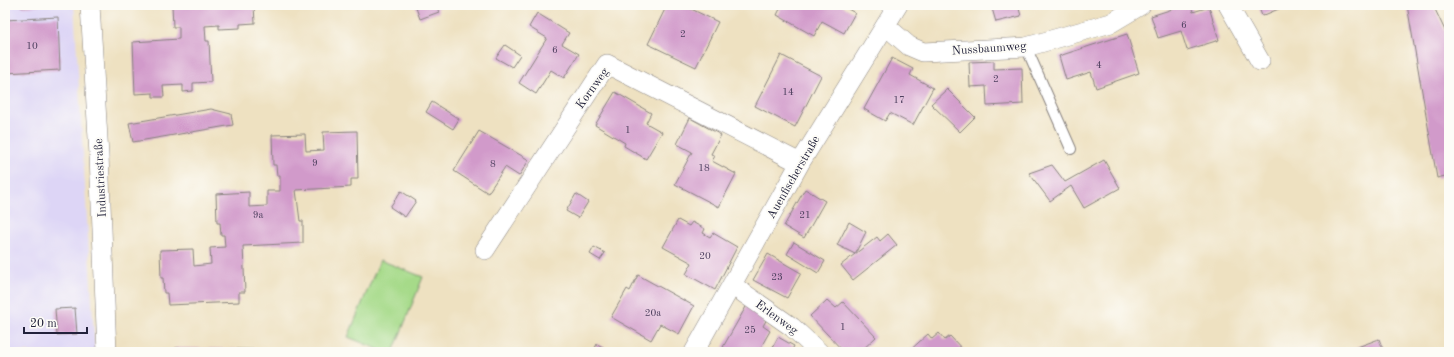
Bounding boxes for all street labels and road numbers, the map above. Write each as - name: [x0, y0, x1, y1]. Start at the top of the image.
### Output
- street label: Nussbaumweg: [951, 40, 1027, 58]
- street label: Kornweg: [574, 66, 612, 111]
- street label: Auenfischerstraße: [765, 134, 823, 221]
- street label: Industriestraße: [93, 138, 109, 218]
- street label: Erlenweg: [753, 298, 800, 337]

